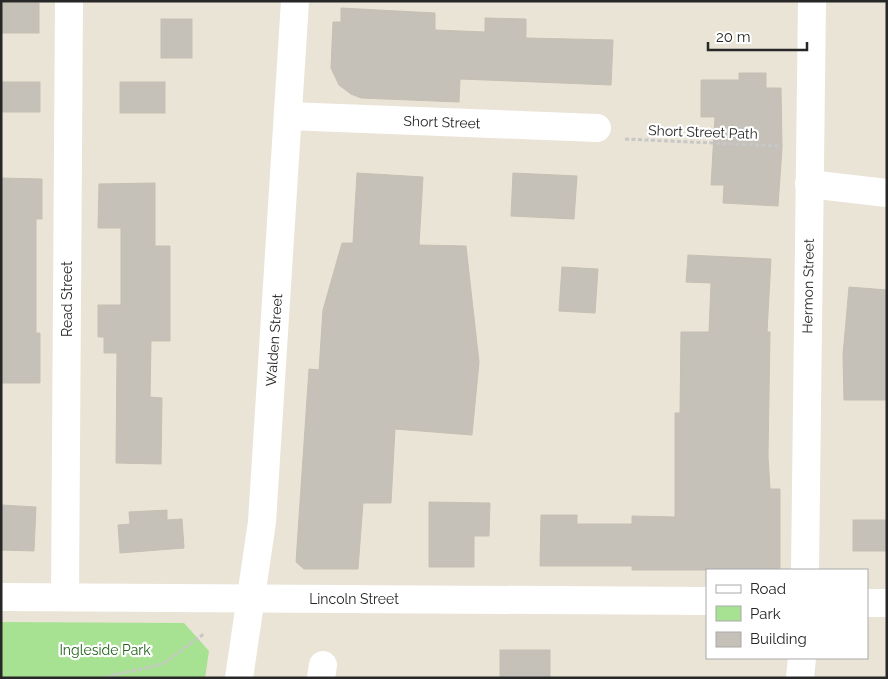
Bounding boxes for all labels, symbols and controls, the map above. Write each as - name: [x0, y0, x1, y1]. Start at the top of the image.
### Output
- scale bar: [708, 20, 807, 52]
- text: 20 m: [716, 28, 751, 46]
- street label: Short Street: [403, 113, 481, 131]
- street label: Short Street Path: [648, 122, 758, 142]
- street label: Hermon Street: [799, 238, 817, 334]
- street label: Read Street: [59, 261, 75, 337]
- street label: Walden Street: [263, 293, 285, 387]
- legend: [706, 569, 868, 659]
- text: Road: [750, 580, 786, 598]
- street label: Lincoln Street: [309, 591, 399, 607]
- text: Park: [750, 605, 781, 623]
- text: Building: [750, 630, 807, 648]
- park label: Ingleside Park: [59, 642, 151, 658]

